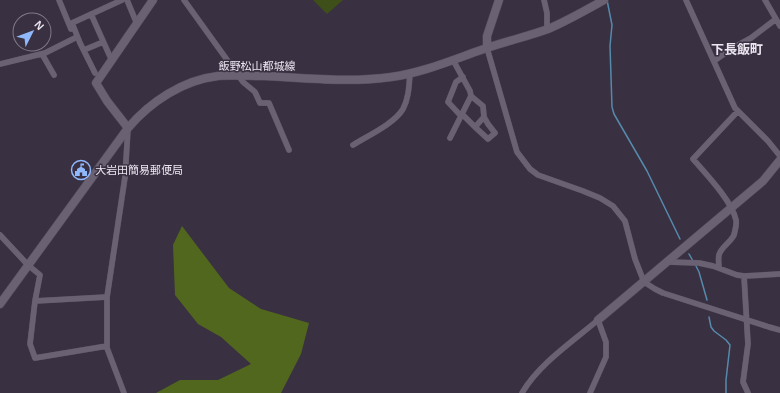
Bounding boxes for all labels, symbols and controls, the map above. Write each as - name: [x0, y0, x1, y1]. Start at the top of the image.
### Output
- north arrow: [12, 12, 52, 52]
- text: N: [32, 18, 47, 32]
- district label: 下長飯町: [711, 42, 763, 57]
- street label: 飯野松山都城線: [219, 60, 296, 72]
- public building icon: 大岩田簡易郵便局: [70, 159, 92, 181]
- place label: 大岩田簡易郵便局: [95, 164, 183, 176]

